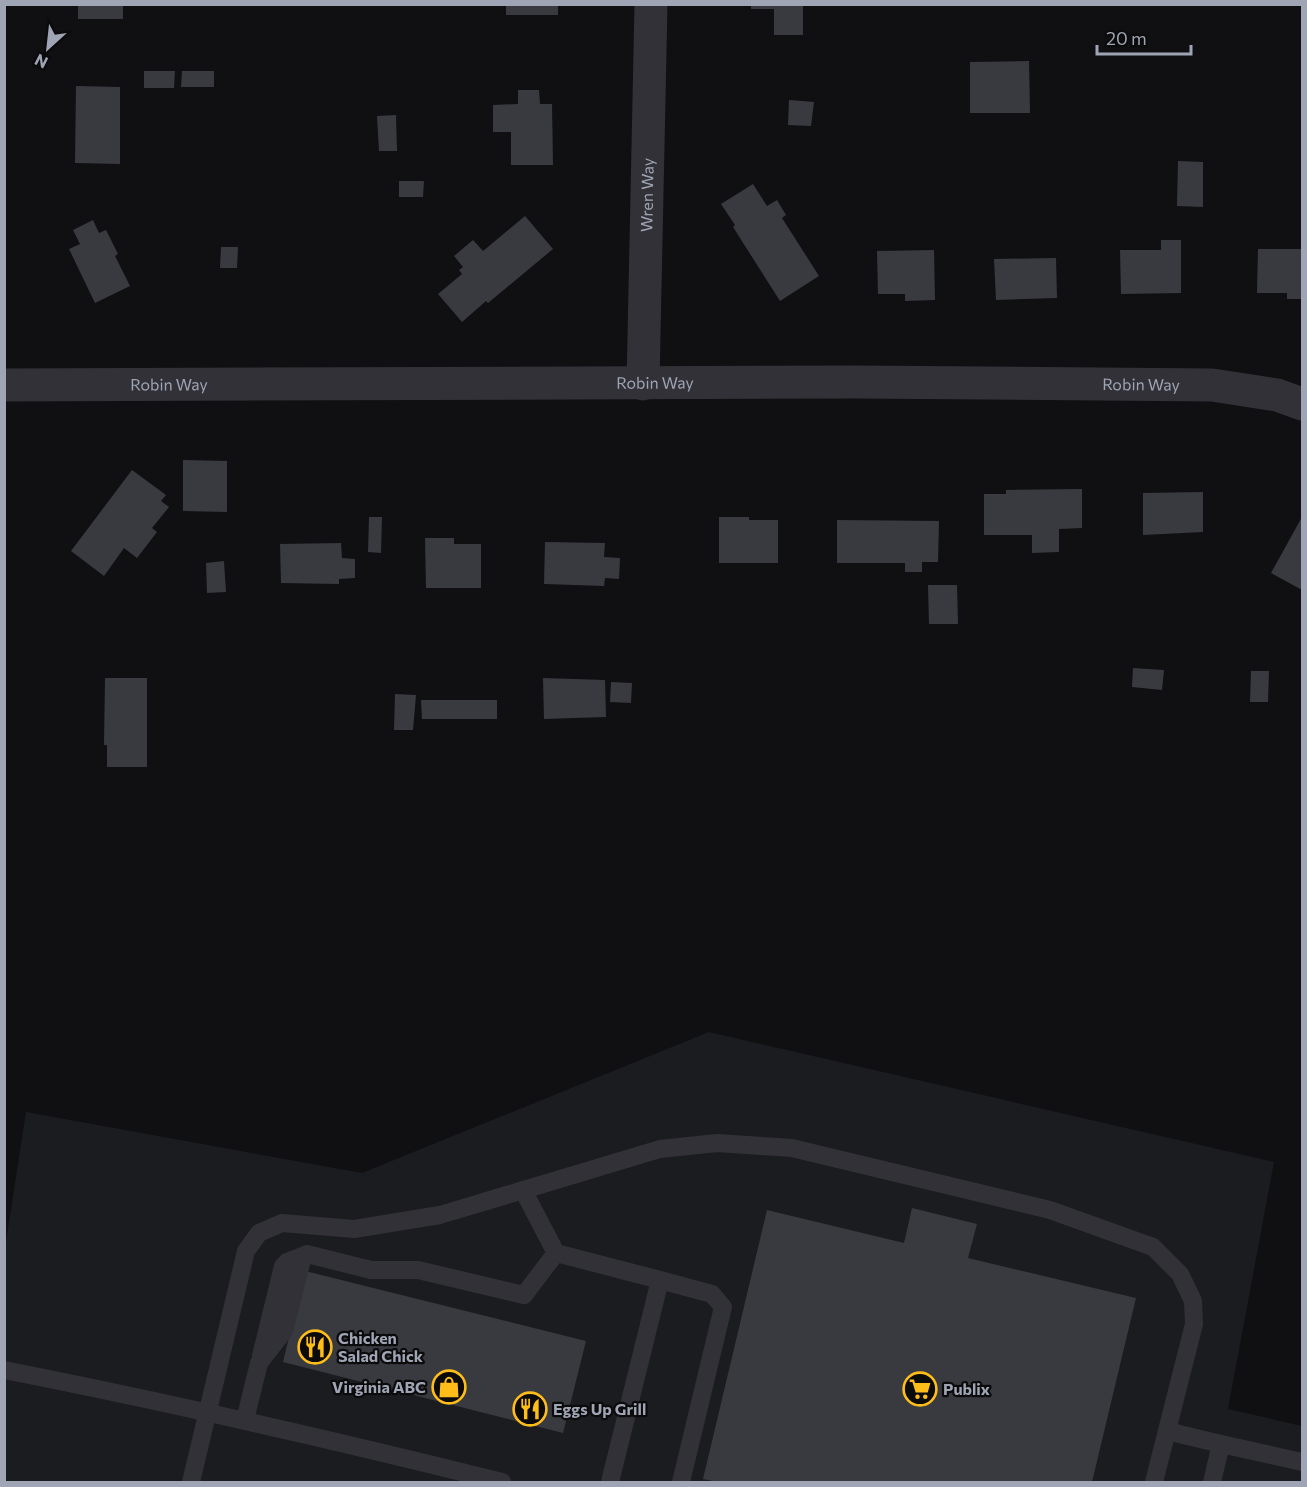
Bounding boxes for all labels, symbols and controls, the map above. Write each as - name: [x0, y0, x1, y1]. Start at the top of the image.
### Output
- north arrow: [18, 18, 78, 78]
- scale bar: [1097, 18, 1192, 56]
- text: 20 m: [1106, 27, 1147, 49]
- text: N: [31, 51, 51, 73]
- street label: Wren Way: [636, 158, 657, 232]
- street label: Robin Way: [616, 373, 694, 392]
- street label: Robin Way: [130, 374, 208, 394]
- street label: Robin Way: [1102, 374, 1180, 394]
- place label: Chicken Salad Chick: [338, 1328, 424, 1365]
- restaurant icon: Chicken Salad Chick: [297, 1329, 333, 1365]
- shop icon: Virginia ABC: [431, 1369, 467, 1405]
- supermarket icon: Publix: [902, 1371, 938, 1407]
- place label: Virginia ABC: [332, 1377, 426, 1396]
- place label: Publix: [943, 1379, 990, 1398]
- restaurant icon: Eggs Up Grill: [512, 1391, 548, 1427]
- place label: Eggs Up Grill: [553, 1399, 646, 1418]

